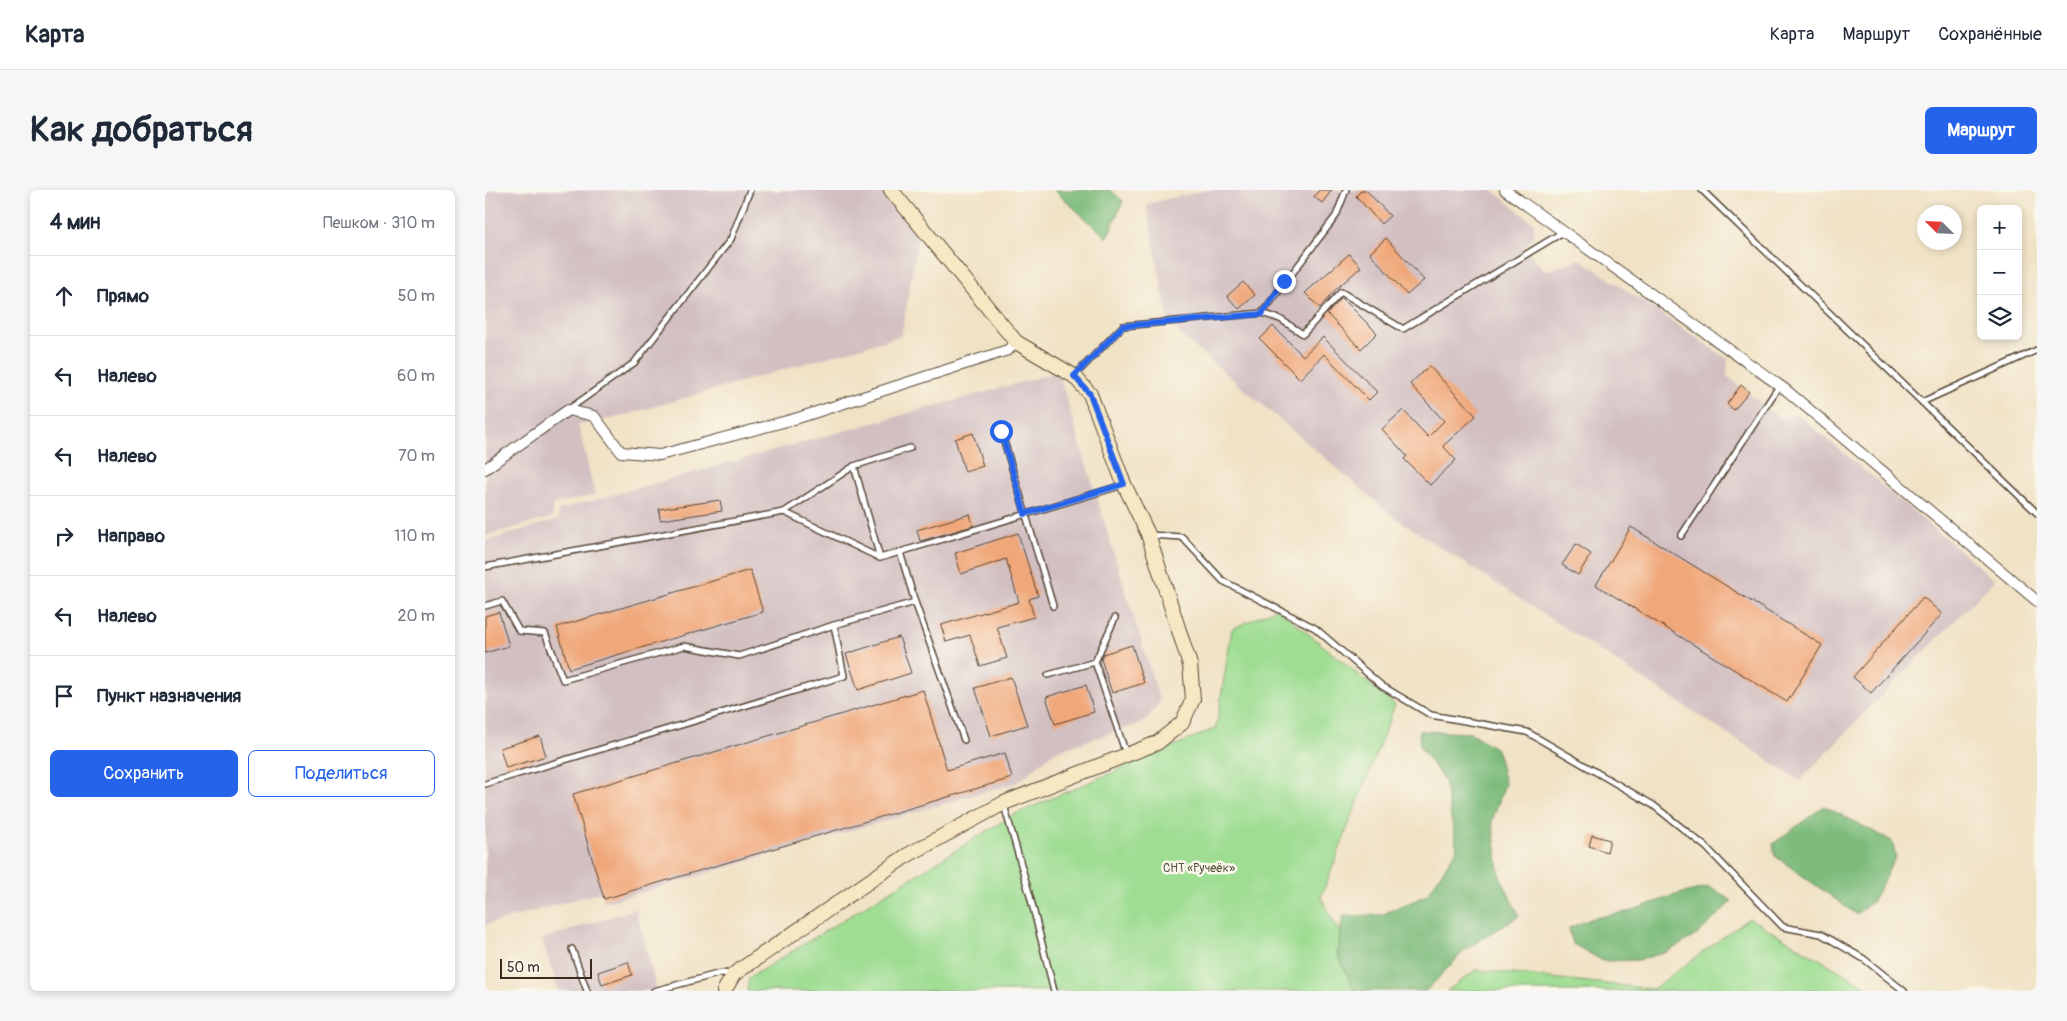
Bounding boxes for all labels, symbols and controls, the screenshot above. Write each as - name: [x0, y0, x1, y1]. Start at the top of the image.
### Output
- text: Карта: [25, 20, 84, 49]
- text: Карта: [1770, 23, 1814, 46]
- text: Маршрут: [1842, 23, 1910, 46]
- text: Сохранённые: [1938, 23, 2042, 46]
- button: Маршрут: [1925, 107, 2037, 154]
- text: Как добраться: [30, 108, 253, 152]
- north arrow: [1917, 205, 1962, 250]
- map controls: [1977, 205, 2022, 340]
- button: +: [1977, 205, 2022, 250]
- text: 4 мин: [50, 209, 100, 236]
- text: Пешком · 310 m: [323, 213, 435, 233]
- button: −: [1977, 250, 2022, 295]
- route end: [1273, 270, 1296, 293]
- icon: ahead: [50, 282, 78, 310]
- text: Прямо: [97, 284, 149, 308]
- text: 50 m: [398, 286, 435, 306]
- button: layers: [1977, 295, 2022, 340]
- icon: left: [50, 362, 78, 390]
- text: Налево: [97, 364, 157, 388]
- text: 60 m: [397, 366, 435, 386]
- route start: [990, 420, 1013, 443]
- icon: left: [50, 442, 78, 470]
- text: Налево: [97, 444, 157, 468]
- text: 70 m: [398, 446, 435, 466]
- icon: right: [50, 522, 78, 550]
- text: Направо: [97, 524, 165, 548]
- text: 110 m: [394, 526, 435, 546]
- icon: left: [50, 602, 78, 630]
- text: Налево: [97, 604, 157, 628]
- text: 20 m: [397, 606, 435, 626]
- icon: arrive: [50, 682, 78, 710]
- text: Пункт назначения: [97, 684, 241, 708]
- button: Сохранить: [50, 750, 238, 797]
- button: Поделиться: [248, 750, 435, 797]
- park label: СНТ «Ручеёк»: [1163, 861, 1235, 876]
- scale bar: [500, 956, 593, 979]
- text: 50 m: [507, 959, 540, 976]

